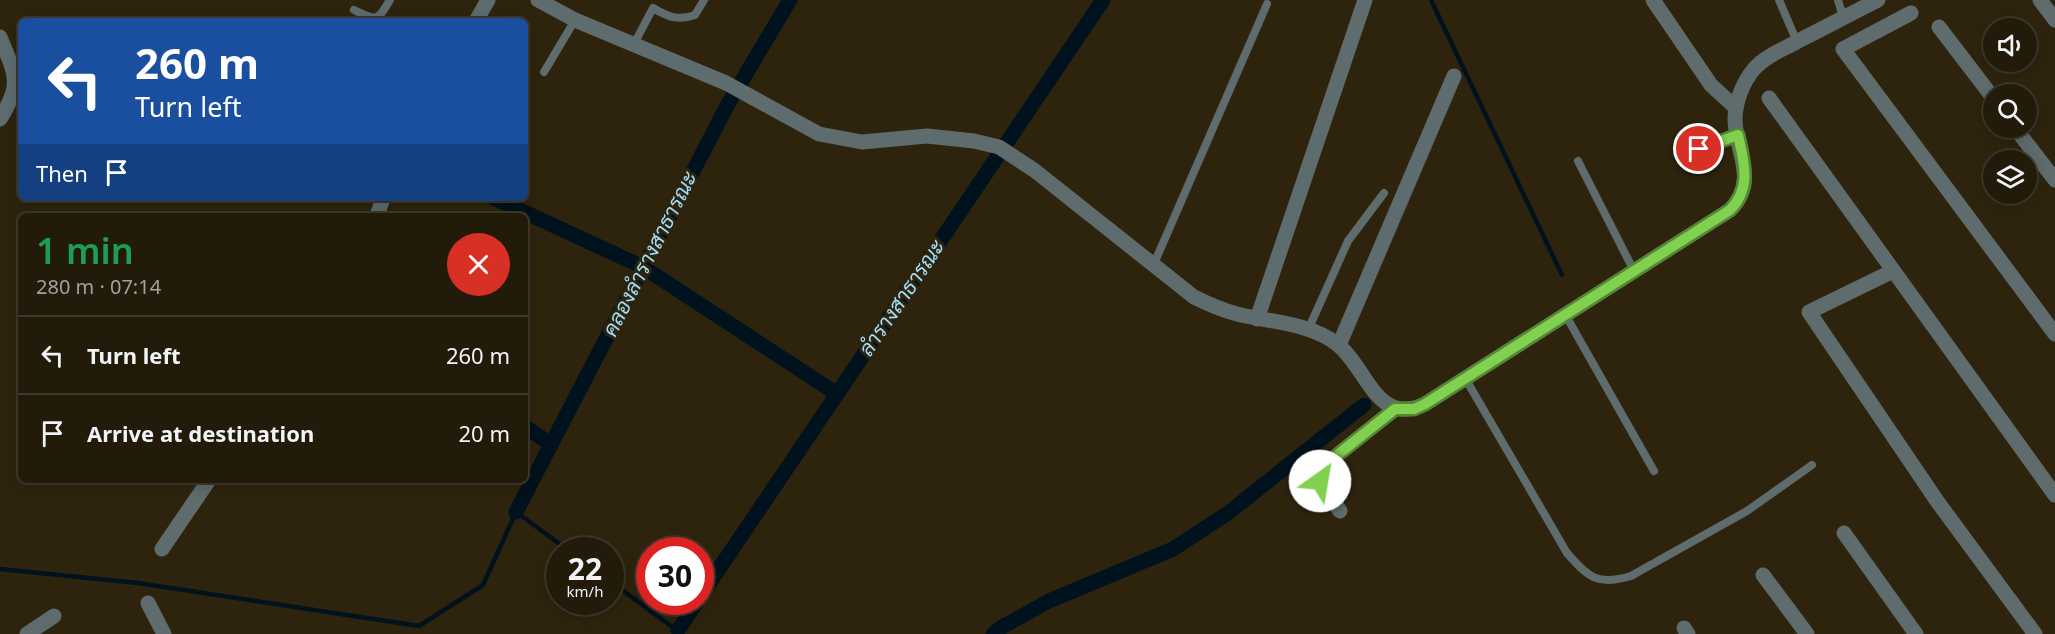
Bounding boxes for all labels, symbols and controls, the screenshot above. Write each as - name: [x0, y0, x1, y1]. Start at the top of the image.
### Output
- map controls: [1983, 18, 2037, 204]
- button: sound: [1983, 18, 2037, 72]
- text: 260 m: [135, 34, 259, 91]
- icon: left: [36, 42, 114, 120]
- button: search: [1983, 84, 2037, 138]
- text: Turn left: [135, 88, 241, 125]
- pin: [1673, 123, 1724, 174]
- icon: arrive: [1682, 132, 1715, 165]
- button: layers: [1983, 150, 2037, 204]
- icon: arrive: [100, 156, 133, 189]
- text: Then: [36, 158, 88, 188]
- water label: คลองลำรางสาธารณะ: [595, 166, 703, 341]
- text: 1 min: [36, 226, 134, 275]
- button: close: [447, 233, 510, 296]
- water label: ลำรางสาธารณะ: [852, 233, 951, 361]
- text: 280 m · 07:14: [36, 273, 161, 300]
- icon: left: [36, 339, 69, 372]
- text: Turn left: [87, 340, 181, 370]
- text: 260 m: [446, 340, 510, 370]
- icon: arrive: [36, 417, 69, 450]
- text: Arrive at destination: [87, 418, 314, 448]
- text: 20 m: [459, 418, 510, 448]
- position arrow: [1288, 449, 1352, 513]
- speed limit sign: 30: [636, 537, 714, 615]
- text: 22: [568, 548, 602, 589]
- text: km/h: [567, 581, 603, 601]

